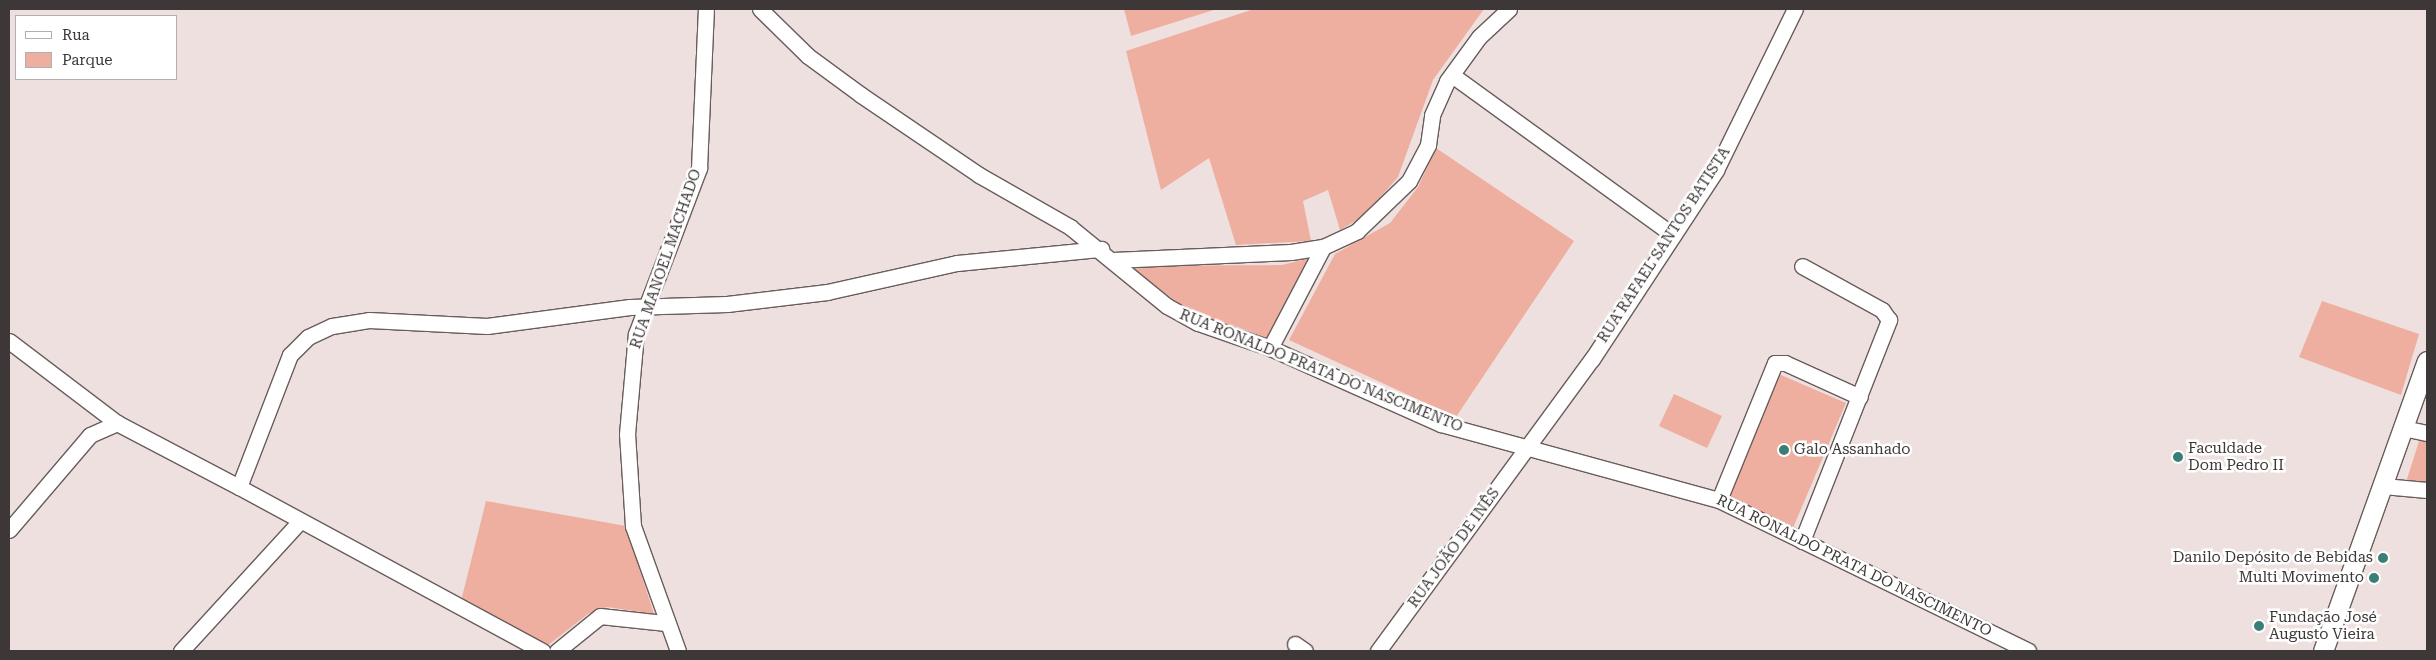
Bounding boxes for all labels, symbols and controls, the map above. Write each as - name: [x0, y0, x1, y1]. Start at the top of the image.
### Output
- legend: [15, 15, 178, 80]
- text: Rua: [62, 26, 90, 44]
- text: Parque: [62, 51, 113, 69]
- street label: RUA RAFAEL SANTOS BATISTA: [1594, 144, 1734, 346]
- street label: RUA MANOEL MACHADO: [627, 167, 705, 351]
- street label: RUA RONALDO PRATA DO NASCIMENTO: [1177, 306, 1465, 436]
- place label: Faculdade Dom Pedro II: [2188, 439, 2284, 474]
- place label: Galo Assanhado: [1794, 441, 1910, 459]
- marker: Galo Assanhado: [1778, 444, 1790, 456]
- marker: Faculdade Dom Pedro II: [2172, 451, 2184, 463]
- street label: RUA JOÃO DE INÊS: [1405, 485, 1503, 611]
- street label: RUA RONALDO PRATA DO NASCIMENTO: [1713, 491, 1995, 641]
- place label: Danilo Depósito de Bebidas: [2173, 549, 2373, 567]
- marker: Danilo Depósito de Bebidas: [2377, 552, 2389, 564]
- place label: Multi Movimento: [2239, 569, 2364, 587]
- marker: Multi Movimento: [2368, 572, 2380, 584]
- place label: Fundação José Augusto Vieira: [2269, 608, 2377, 643]
- marker: Fundação José Augusto Vieira: [2253, 620, 2265, 632]

